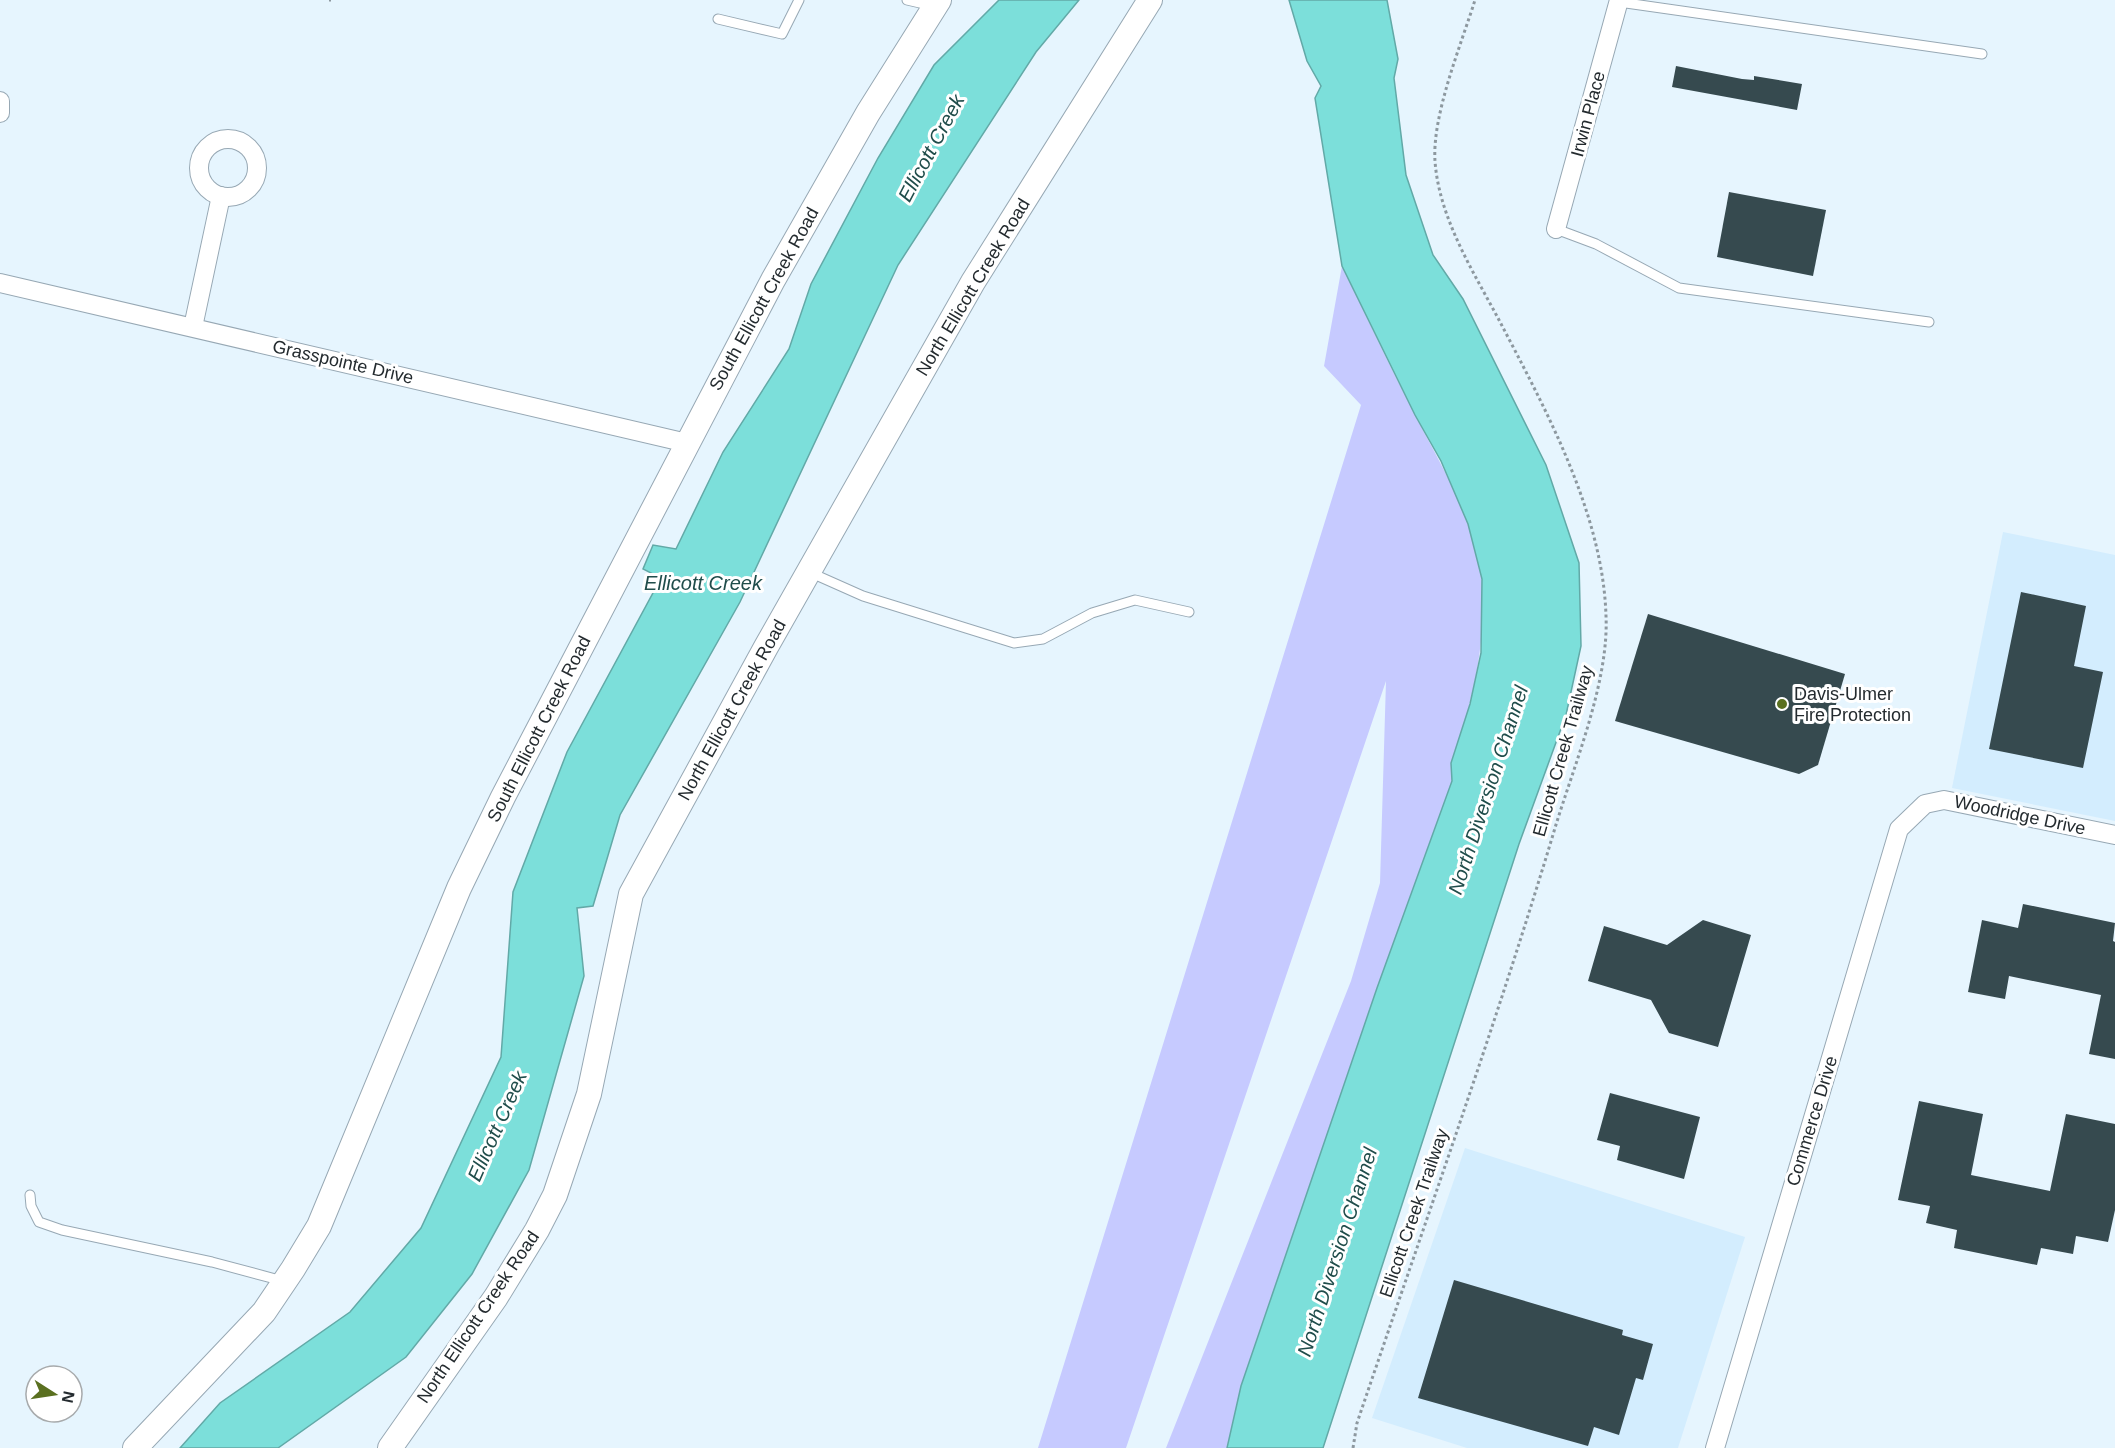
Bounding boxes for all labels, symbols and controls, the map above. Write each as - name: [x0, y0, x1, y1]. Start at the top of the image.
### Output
- street label: Irwin Place: [1567, 69, 1609, 159]
- water label: Ellicott Creek: [894, 90, 969, 205]
- street label: North Ellicott Creek Road: [912, 195, 1034, 379]
- street label: South Ellicott Creek Road: [705, 204, 823, 394]
- street label: Grasspointe Drive: [271, 336, 415, 388]
- water label: Ellicott Creek: [644, 572, 763, 594]
- street label: North Ellicott Creek Road: [674, 616, 790, 804]
- street label: South Ellicott Creek Road: [483, 633, 595, 825]
- street label: Ellicott Creek Trailway: [1529, 663, 1597, 839]
- water label: North Diversion Channel: [1444, 682, 1532, 897]
- place label: Davis-Ulmer Fire Protection: [1794, 684, 1911, 725]
- marker: Davis-Ulmer Fire Protection: [1775, 697, 1789, 711]
- street label: Woodridge Drive: [1953, 791, 2087, 839]
- street label: Commerce Drive: [1783, 1054, 1841, 1188]
- water label: Ellicott Creek: [463, 1067, 531, 1184]
- street label: Ellicott Creek Trailway: [1376, 1126, 1452, 1300]
- water label: North Diversion Channel: [1293, 1144, 1381, 1359]
- street label: North Ellicott Creek Road: [413, 1227, 543, 1407]
- north arrow: [24, 1364, 84, 1424]
- text: N: [59, 1390, 78, 1404]

